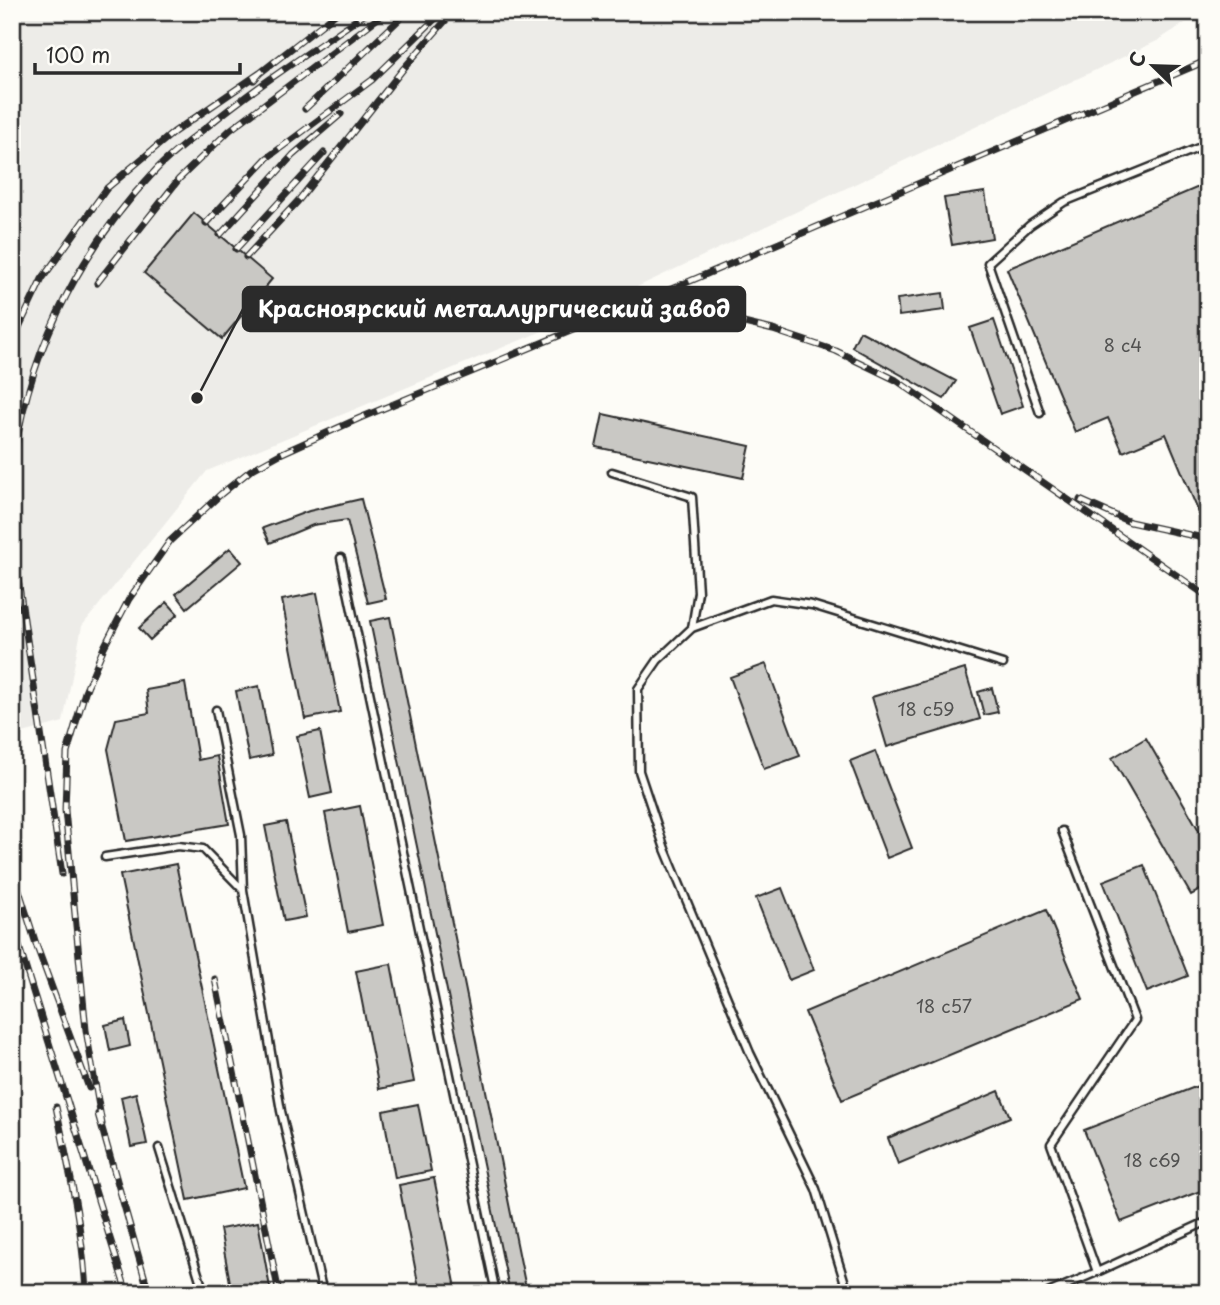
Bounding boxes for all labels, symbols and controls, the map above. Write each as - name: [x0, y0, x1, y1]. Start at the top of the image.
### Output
- scale bar: [35, 32, 240, 76]
- north arrow: [1118, 32, 1188, 102]
- text: 100 m: [46, 38, 110, 70]
- text: С: [1121, 47, 1152, 71]
- callout: Красноярский металлургический завод: [243, 287, 745, 331]
- text: Красноярский металлургический завод: [258, 290, 730, 325]
- house number: 8 с4: [1104, 331, 1142, 358]
- house number: 18 с59: [898, 695, 955, 722]
- house number: 18 с57: [916, 992, 972, 1019]
- house number: 18 с69: [1123, 1146, 1181, 1173]

